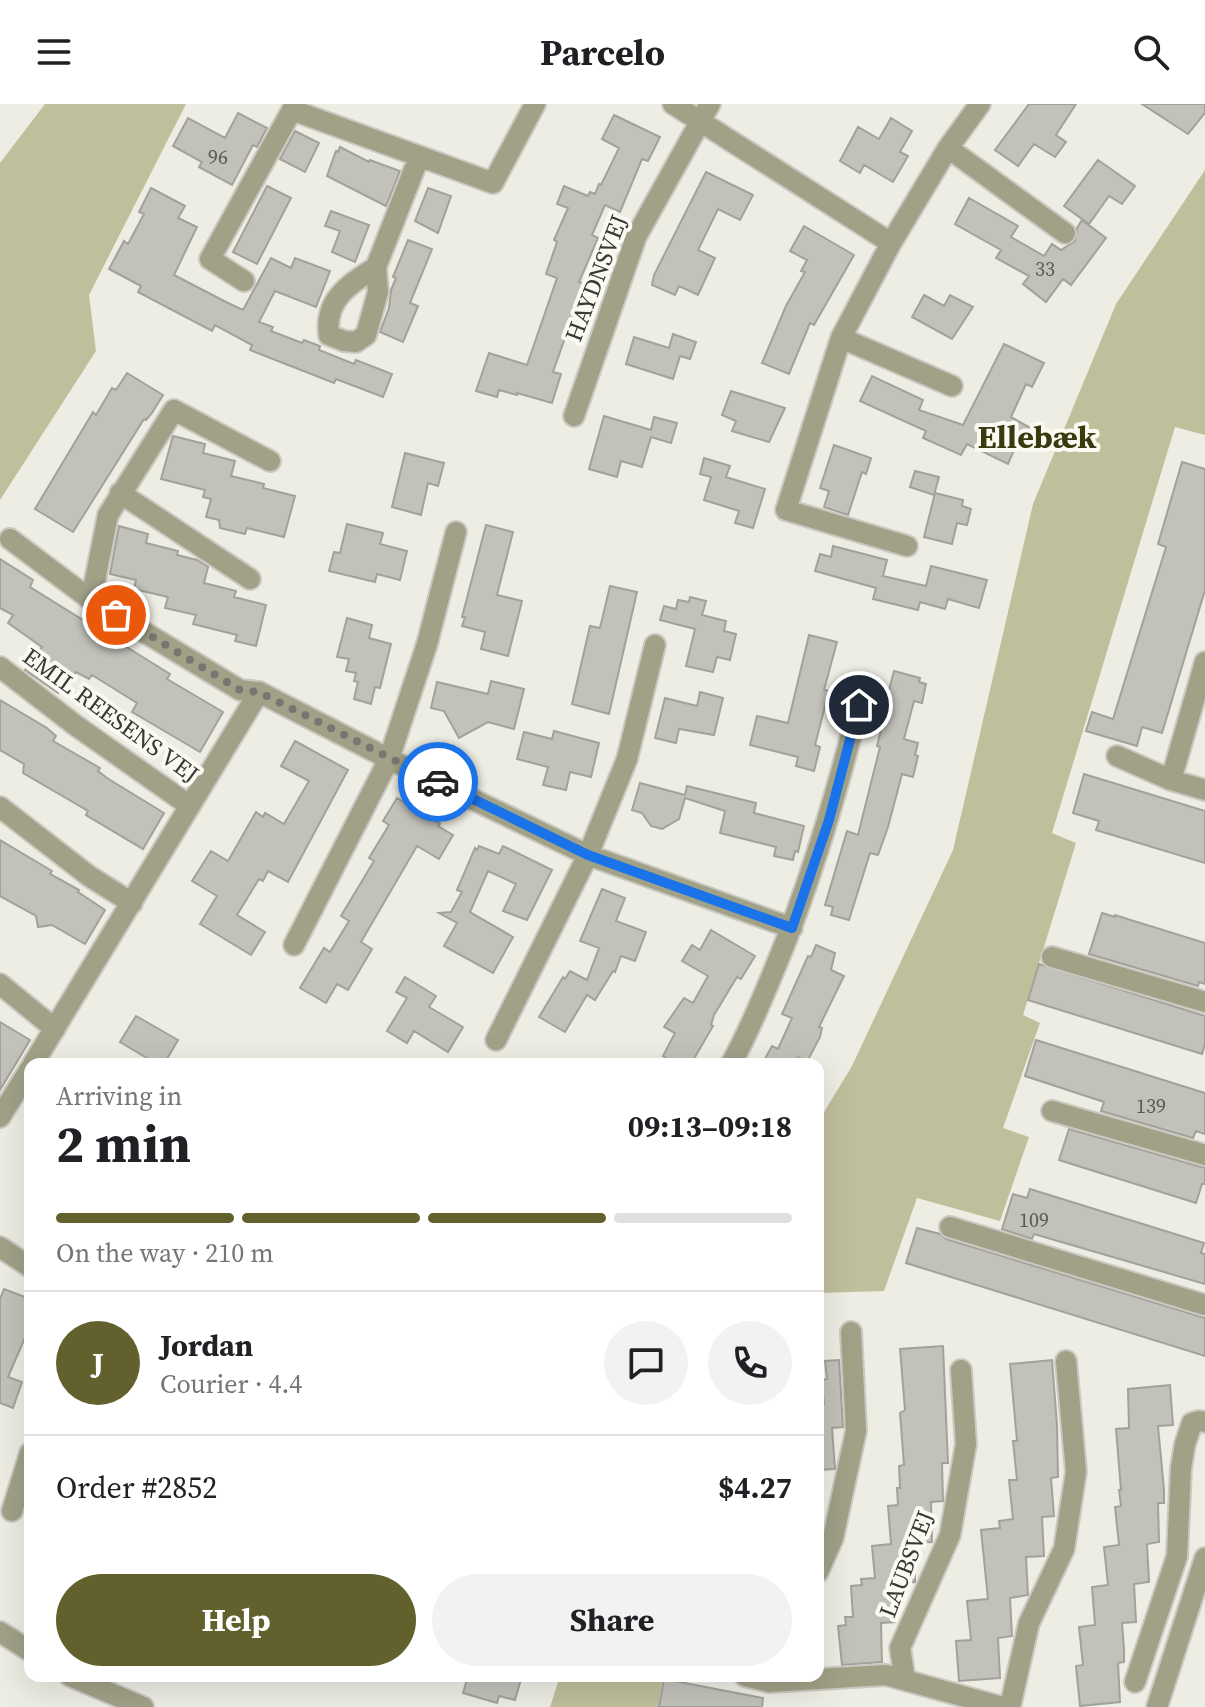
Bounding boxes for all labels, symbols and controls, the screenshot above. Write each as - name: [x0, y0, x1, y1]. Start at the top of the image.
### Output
- text: Parcelo: [540, 28, 665, 77]
- icon: menu: [32, 30, 76, 74]
- icon: search: [1129, 30, 1173, 74]
- house number: 96: [208, 143, 228, 171]
- street label: HAYDNSVEJ: [557, 210, 635, 346]
- house number: 33: [1035, 255, 1055, 283]
- district label: Ellebæk: [977, 415, 1097, 459]
- pin: [82, 581, 150, 649]
- icon: bag: [94, 593, 138, 637]
- street label: EMIL REESENS VEJ: [16, 640, 206, 790]
- pin: [825, 671, 893, 739]
- icon: home: [837, 683, 881, 727]
- courier: [398, 742, 478, 822]
- icon: car: [416, 760, 460, 804]
- text: Arriving in: [56, 1078, 182, 1114]
- house number: 139: [1136, 1092, 1166, 1120]
- text: 09:13–09:18: [628, 1106, 792, 1147]
- text: 2 min: [56, 1108, 191, 1179]
- house number: 109: [1019, 1206, 1049, 1234]
- text: On the way · 210 m: [56, 1235, 274, 1271]
- button: chat: [604, 1321, 688, 1405]
- button: phone: [708, 1321, 792, 1405]
- text: Jordan: [160, 1325, 253, 1366]
- text: J: [92, 1343, 104, 1384]
- text: Courier · 4.4: [160, 1366, 302, 1402]
- text: Order #2852: [56, 1467, 217, 1508]
- text: $4.27: [718, 1467, 792, 1508]
- street label: LAUBSVEJ: [871, 1506, 941, 1622]
- button: Help: [56, 1574, 416, 1666]
- button: Share: [432, 1574, 792, 1666]

